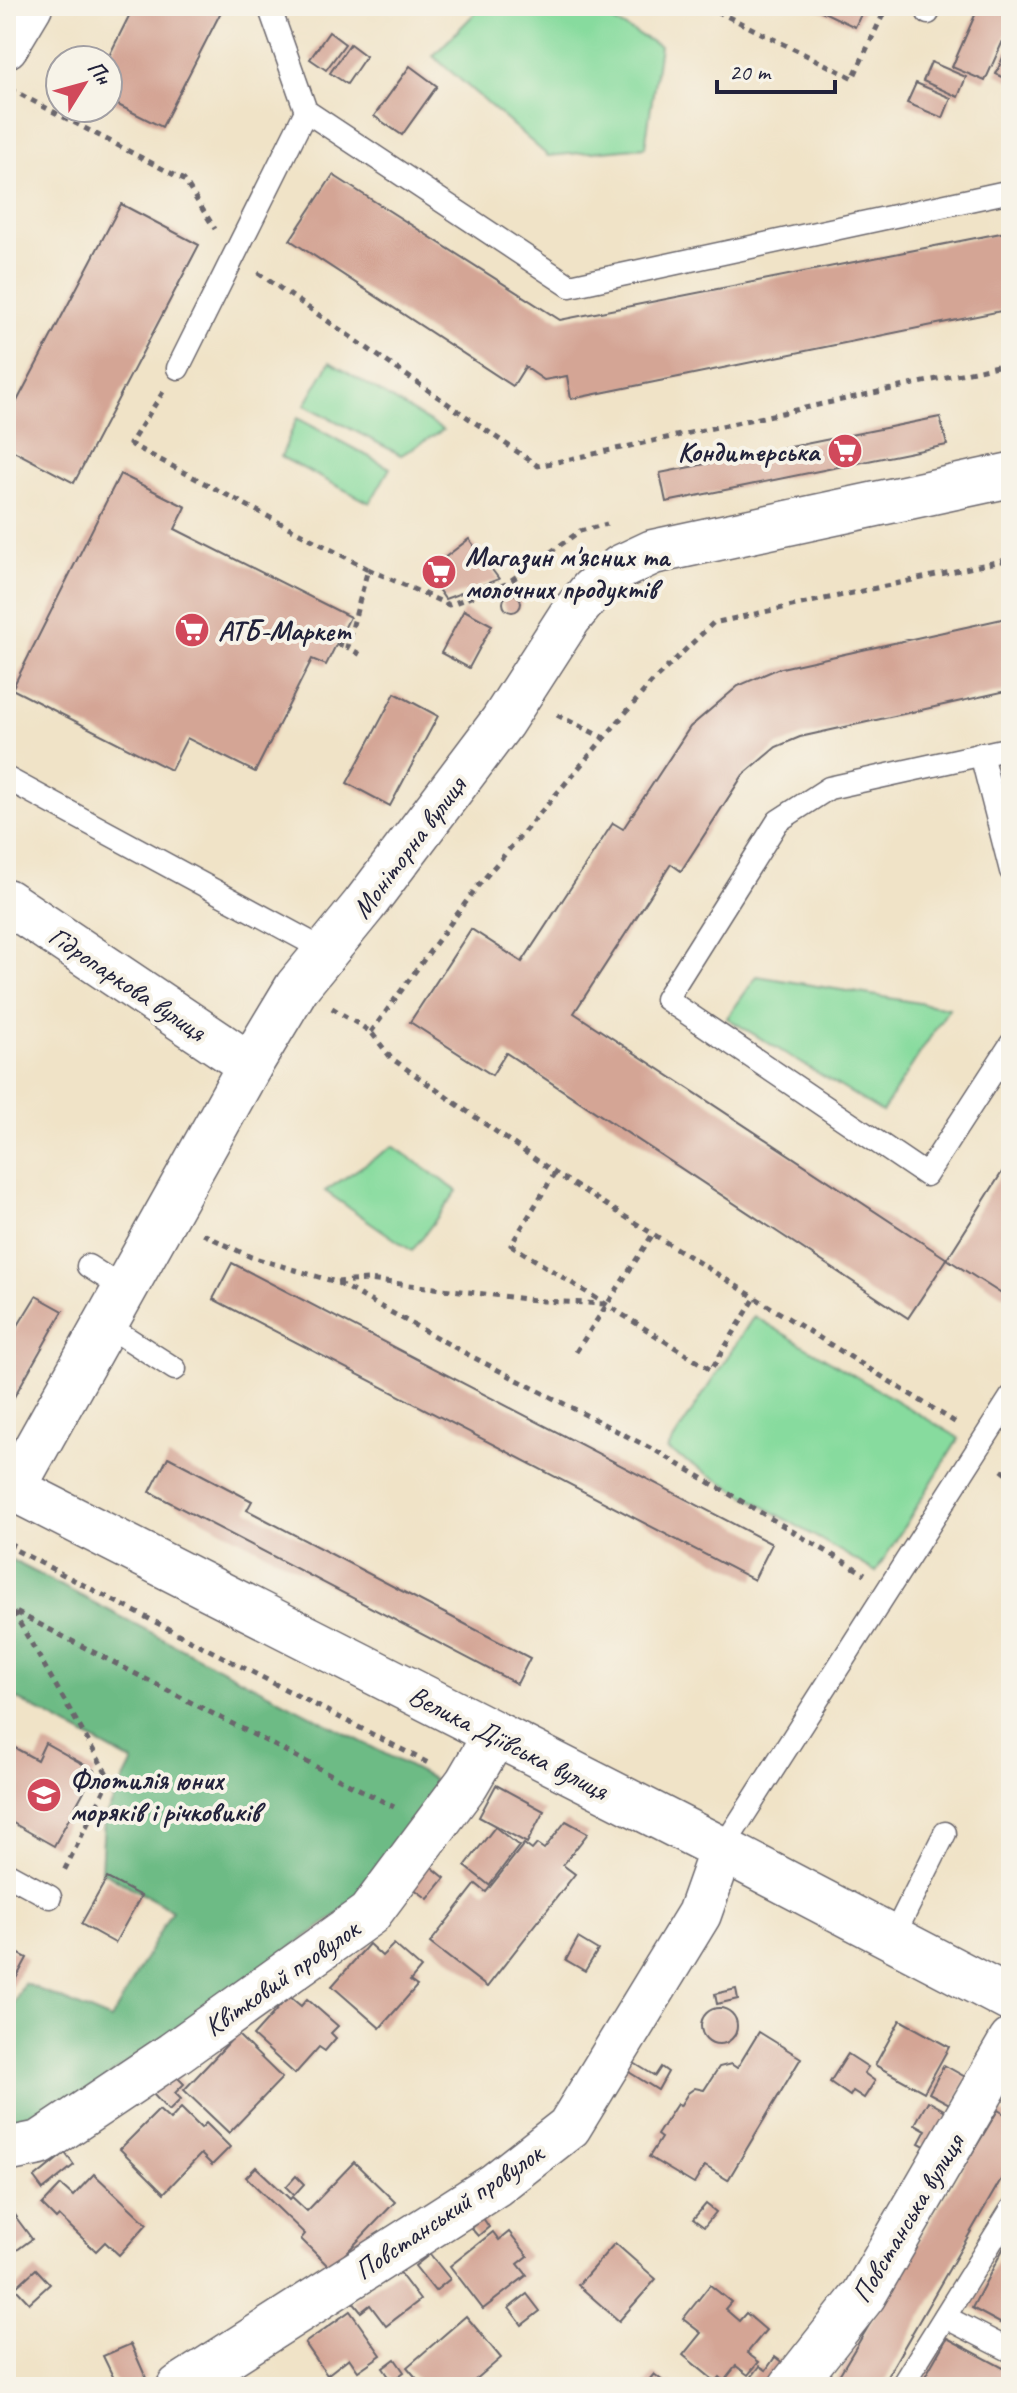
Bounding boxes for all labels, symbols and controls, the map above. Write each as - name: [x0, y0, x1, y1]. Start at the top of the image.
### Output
- north arrow: [44, 44, 124, 124]
- scale bar: [717, 44, 835, 94]
- text: Пн: [81, 55, 118, 91]
- text: 20 m: [729, 57, 772, 87]
- supermarket icon: Кондитерська: [826, 432, 864, 470]
- place label: Кондитерська: [678, 434, 822, 469]
- place label: Магазин м'ясних та молочних продуктів: [465, 539, 672, 607]
- supermarket icon: Магазин м'ясних та молочних продуктів: [420, 553, 458, 591]
- supermarket icon: АТБ-Маркет: [173, 611, 211, 649]
- place label: АТБ-Маркет: [218, 613, 352, 648]
- street label: Моніторна вулиця: [344, 768, 474, 925]
- street label: Гідропаркова вулиця: [42, 918, 214, 1049]
- street label: Велика Діївська вулиця: [403, 1677, 615, 1808]
- place label: Флотилія юних моряків і річковиків: [70, 1762, 266, 1829]
- school or university icon: Флотилія юних моряків і річковиків: [25, 1776, 63, 1814]
- street label: Квітковий провулок: [197, 1910, 368, 2044]
- street label: Повстанська вулиця: [843, 2126, 973, 2309]
- street label: Повстанський провулок: [347, 2134, 552, 2287]

